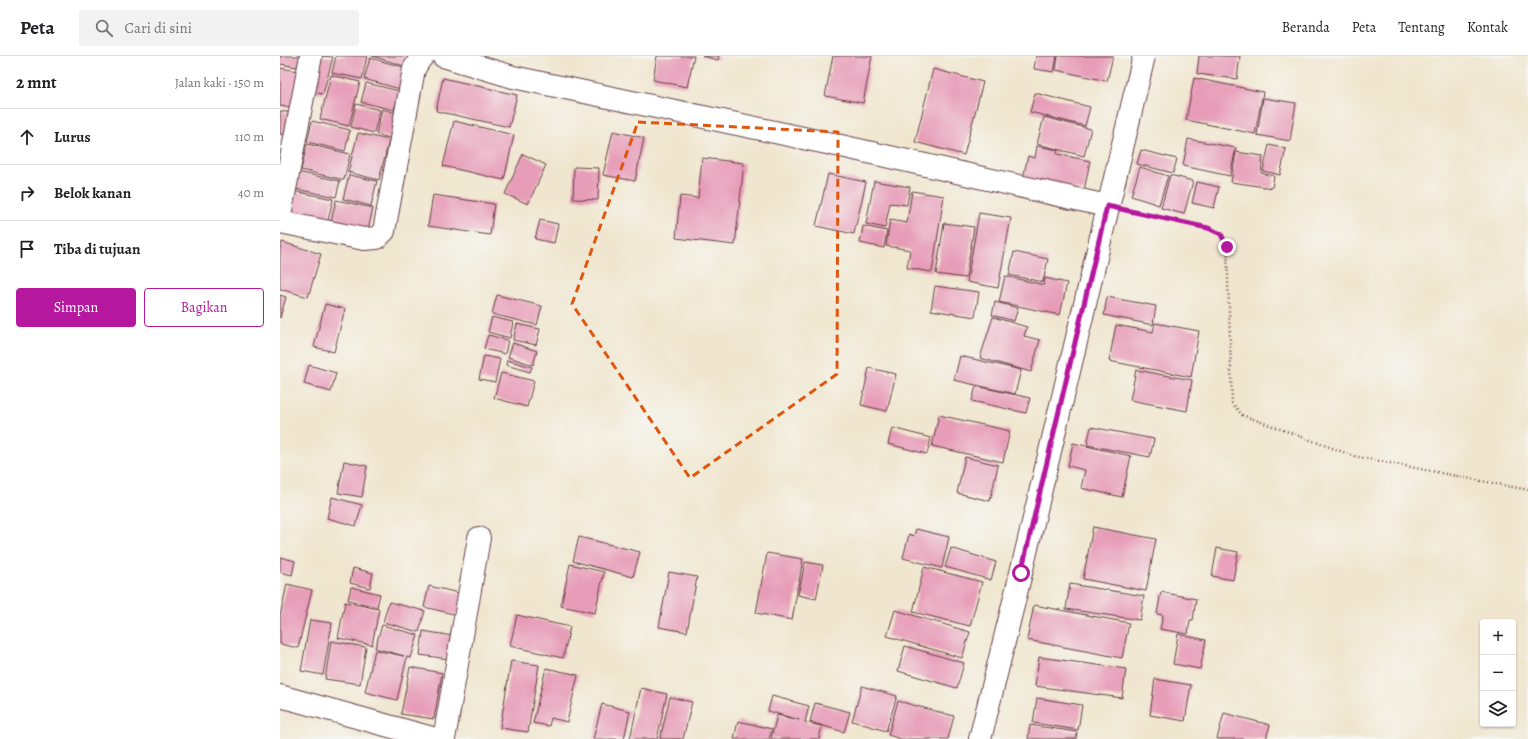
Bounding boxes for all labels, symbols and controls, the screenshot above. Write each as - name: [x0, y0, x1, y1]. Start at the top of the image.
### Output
- search box: [79, 10, 359, 46]
- text: Peta: [20, 15, 55, 41]
- icon: search: [93, 17, 115, 39]
- text: Cari di sini: [125, 18, 192, 38]
- text: Beranda: [1282, 18, 1330, 37]
- text: Peta: [1352, 18, 1376, 37]
- text: Tentang: [1398, 18, 1445, 37]
- text: Kontak: [1467, 18, 1508, 37]
- text: 2 mnt: [16, 71, 57, 94]
- text: Jalan kaki · 150 m: [175, 74, 264, 91]
- icon: ahead: [16, 126, 38, 148]
- text: Lurus: [54, 127, 91, 147]
- text: 110 m: [235, 128, 264, 145]
- icon: right: [16, 182, 38, 204]
- text: Belok kanan: [54, 183, 131, 203]
- text: 40 m: [238, 184, 264, 201]
- icon: arrive: [16, 238, 38, 260]
- route end: [1218, 238, 1236, 256]
- text: Tiba di tujuan: [54, 239, 140, 259]
- button: Simpan: [16, 288, 136, 327]
- button: Bagikan: [144, 288, 264, 327]
- route start: [1012, 564, 1030, 582]
- map controls: [1480, 619, 1516, 727]
- button: +: [1480, 619, 1516, 655]
- button: −: [1480, 655, 1516, 691]
- button: layers: [1480, 691, 1516, 727]

